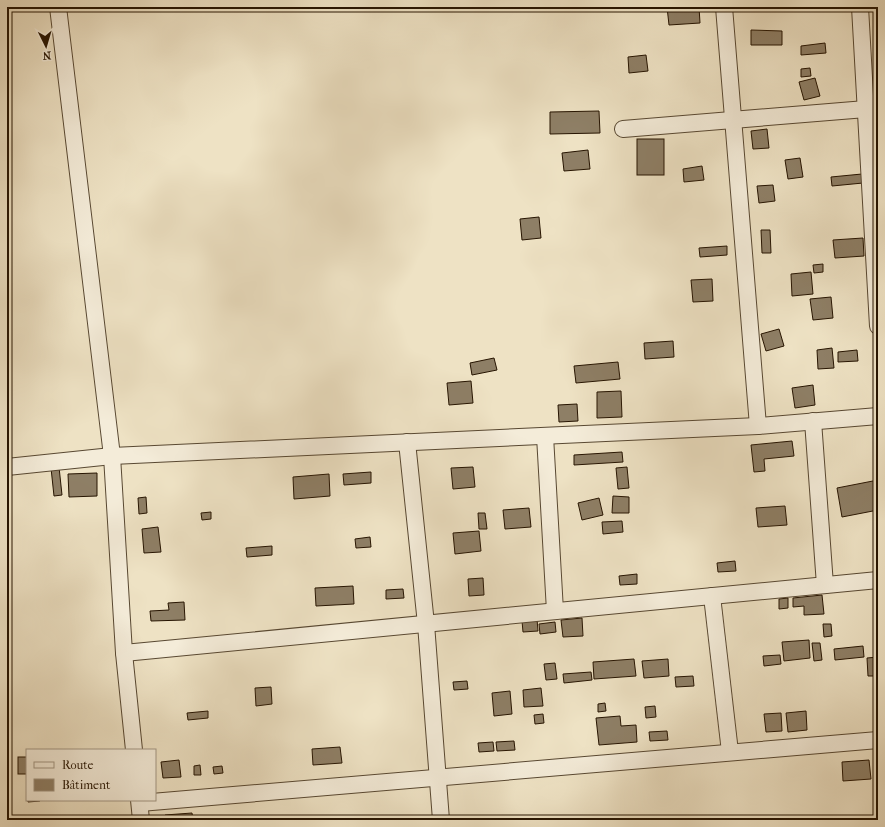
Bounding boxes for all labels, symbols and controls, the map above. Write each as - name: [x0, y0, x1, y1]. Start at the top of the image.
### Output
- north arrow: [26, 26, 66, 66]
- text: N: [41, 49, 52, 62]
- legend: [26, 749, 156, 801]
- text: Route: [62, 758, 94, 772]
- text: Bâtiment: [62, 778, 111, 792]

